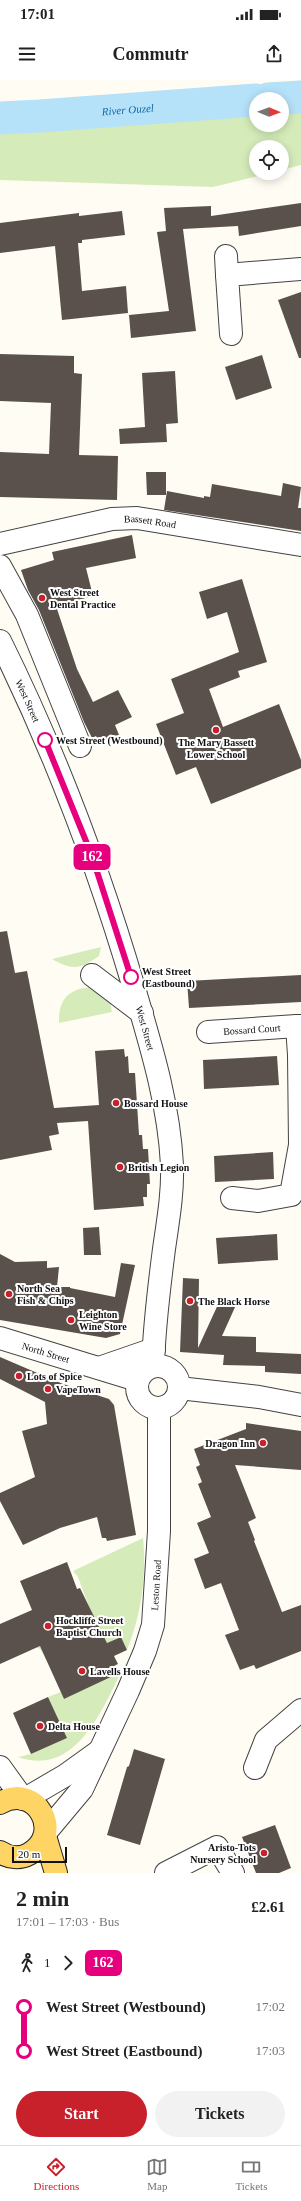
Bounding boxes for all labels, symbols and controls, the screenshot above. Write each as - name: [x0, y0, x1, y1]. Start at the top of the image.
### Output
- text: 17:01: [20, 6, 55, 22]
- icon: menu: [16, 43, 38, 65]
- icon: share: [263, 43, 285, 65]
- text: Commutr: [113, 44, 188, 64]
- north arrow: [249, 92, 289, 132]
- map controls: [249, 92, 289, 180]
- water label: River Ouzel: [100, 102, 154, 117]
- button: locate: [249, 140, 289, 180]
- street label: Bassett Road: [124, 512, 177, 530]
- place label: West Street Dental Practice: [50, 587, 116, 610]
- marker: West Street Dental Practice: [37, 593, 47, 603]
- street label: West Street: [14, 678, 43, 724]
- marker: The Mary Bassett Lower School: [211, 725, 221, 735]
- marker: West Street (Westbound): [37, 732, 53, 748]
- place label: West Street (Westbound): [56, 735, 162, 747]
- place label: The Mary Bassett Lower School: [178, 737, 255, 760]
- line badge: 162: [69, 844, 115, 870]
- text: 162: [82, 849, 103, 864]
- place label: West Street (Eastbound): [142, 966, 195, 990]
- marker: West Street (Eastbound): [123, 969, 139, 985]
- street label: West Street: [134, 1004, 157, 1052]
- street label: Bossard Court: [223, 1022, 281, 1036]
- marker: Bossard House: [111, 1098, 121, 1108]
- place label: Bossard House: [124, 1098, 188, 1109]
- marker: British Legion: [115, 1162, 125, 1172]
- place label: British Legion: [128, 1162, 190, 1173]
- place label: North Sea Fish & Chips: [17, 1283, 74, 1306]
- marker: North Sea Fish & Chips: [4, 1289, 14, 1299]
- marker: The Black Horse: [185, 1296, 195, 1306]
- place label: The Black Horse: [198, 1296, 270, 1307]
- place label: Leighton Wine Store: [79, 1309, 127, 1332]
- marker: Leighton Wine Store: [66, 1315, 76, 1325]
- street label: North Street: [21, 1340, 71, 1365]
- marker: Lots of Spice: [14, 1371, 24, 1381]
- place label: Lots of Spice: [27, 1371, 83, 1382]
- marker: VapeTown: [43, 1384, 53, 1394]
- place label: VapeTown: [56, 1384, 101, 1395]
- place label: Dragon Inn: [205, 1438, 255, 1449]
- marker: Dragon Inn: [258, 1438, 268, 1448]
- street label: Leston Road: [148, 1559, 163, 1611]
- place label: Hockliffe Street Baptist Church: [56, 1615, 124, 1638]
- marker: Hockliffe Street Baptist Church: [43, 1621, 53, 1631]
- marker: Lavells House: [77, 1666, 87, 1676]
- place label: Lavells House: [90, 1666, 150, 1677]
- marker: Delta House: [35, 1721, 45, 1731]
- place label: Delta House: [48, 1721, 101, 1732]
- place label: Aristo-Tots Nursery School: [190, 1842, 256, 1865]
- scale bar: [12, 1845, 67, 1864]
- text: 20 m: [18, 1848, 40, 1860]
- marker: Aristo-Tots Nursery School: [259, 1848, 269, 1858]
- text: 2 min: [16, 1886, 69, 1911]
- text: £2.61: [251, 1899, 285, 1915]
- text: 17:01 – 17:03 · Bus: [16, 1914, 119, 1929]
- icon: walk: [16, 1952, 38, 1974]
- icon: forward: [57, 1952, 79, 1974]
- text: 1: [44, 1955, 51, 1970]
- text: 162: [93, 1955, 114, 1970]
- text: West Street (Westbound): [46, 1999, 206, 2015]
- text: 17:02: [255, 1999, 285, 2014]
- text: West Street (Eastbound): [46, 2043, 202, 2059]
- text: 17:03: [255, 2043, 285, 2058]
- button: Start: [16, 2091, 147, 2137]
- button: Tickets: [155, 2091, 285, 2137]
- tab: Directions: [34, 2156, 79, 2192]
- tab: Map: [146, 2156, 168, 2192]
- tab: Tickets: [235, 2156, 267, 2192]

